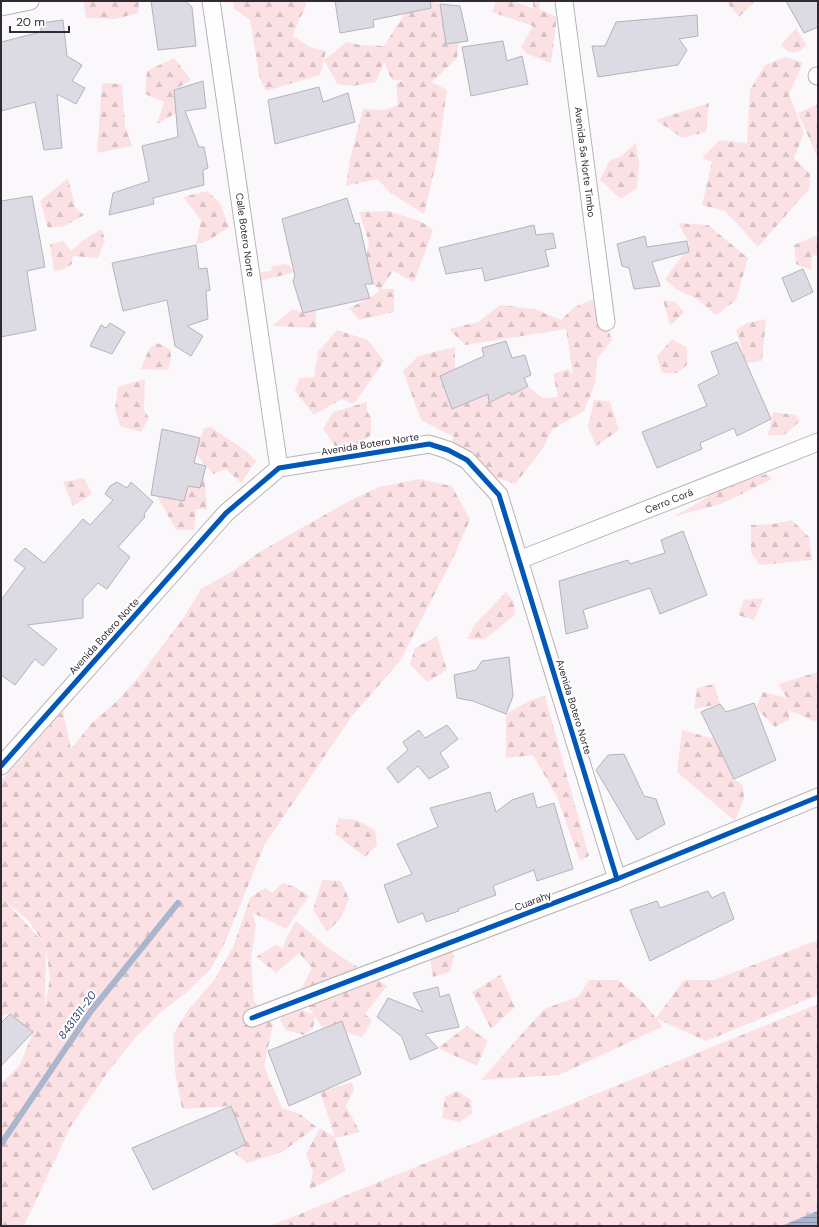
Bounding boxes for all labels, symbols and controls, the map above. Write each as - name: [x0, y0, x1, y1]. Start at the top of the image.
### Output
- scale bar: [10, 8, 69, 34]
- text: 20 m: [16, 14, 45, 30]
- street label: Avenida 5a Norte Timbo: [572, 106, 598, 218]
- street label: Calle Botero Norte: [233, 192, 257, 278]
- street label: Avenida Botero Norte: [320, 430, 420, 458]
- street label: Cerro Corá: [643, 485, 695, 517]
- street label: Avenida Botero Norte: [66, 595, 142, 677]
- street label: Avenida Botero Norte: [553, 658, 595, 756]
- street label: Cuarahy: [513, 888, 554, 914]
- water label: 8431311-20: [55, 988, 99, 1042]

